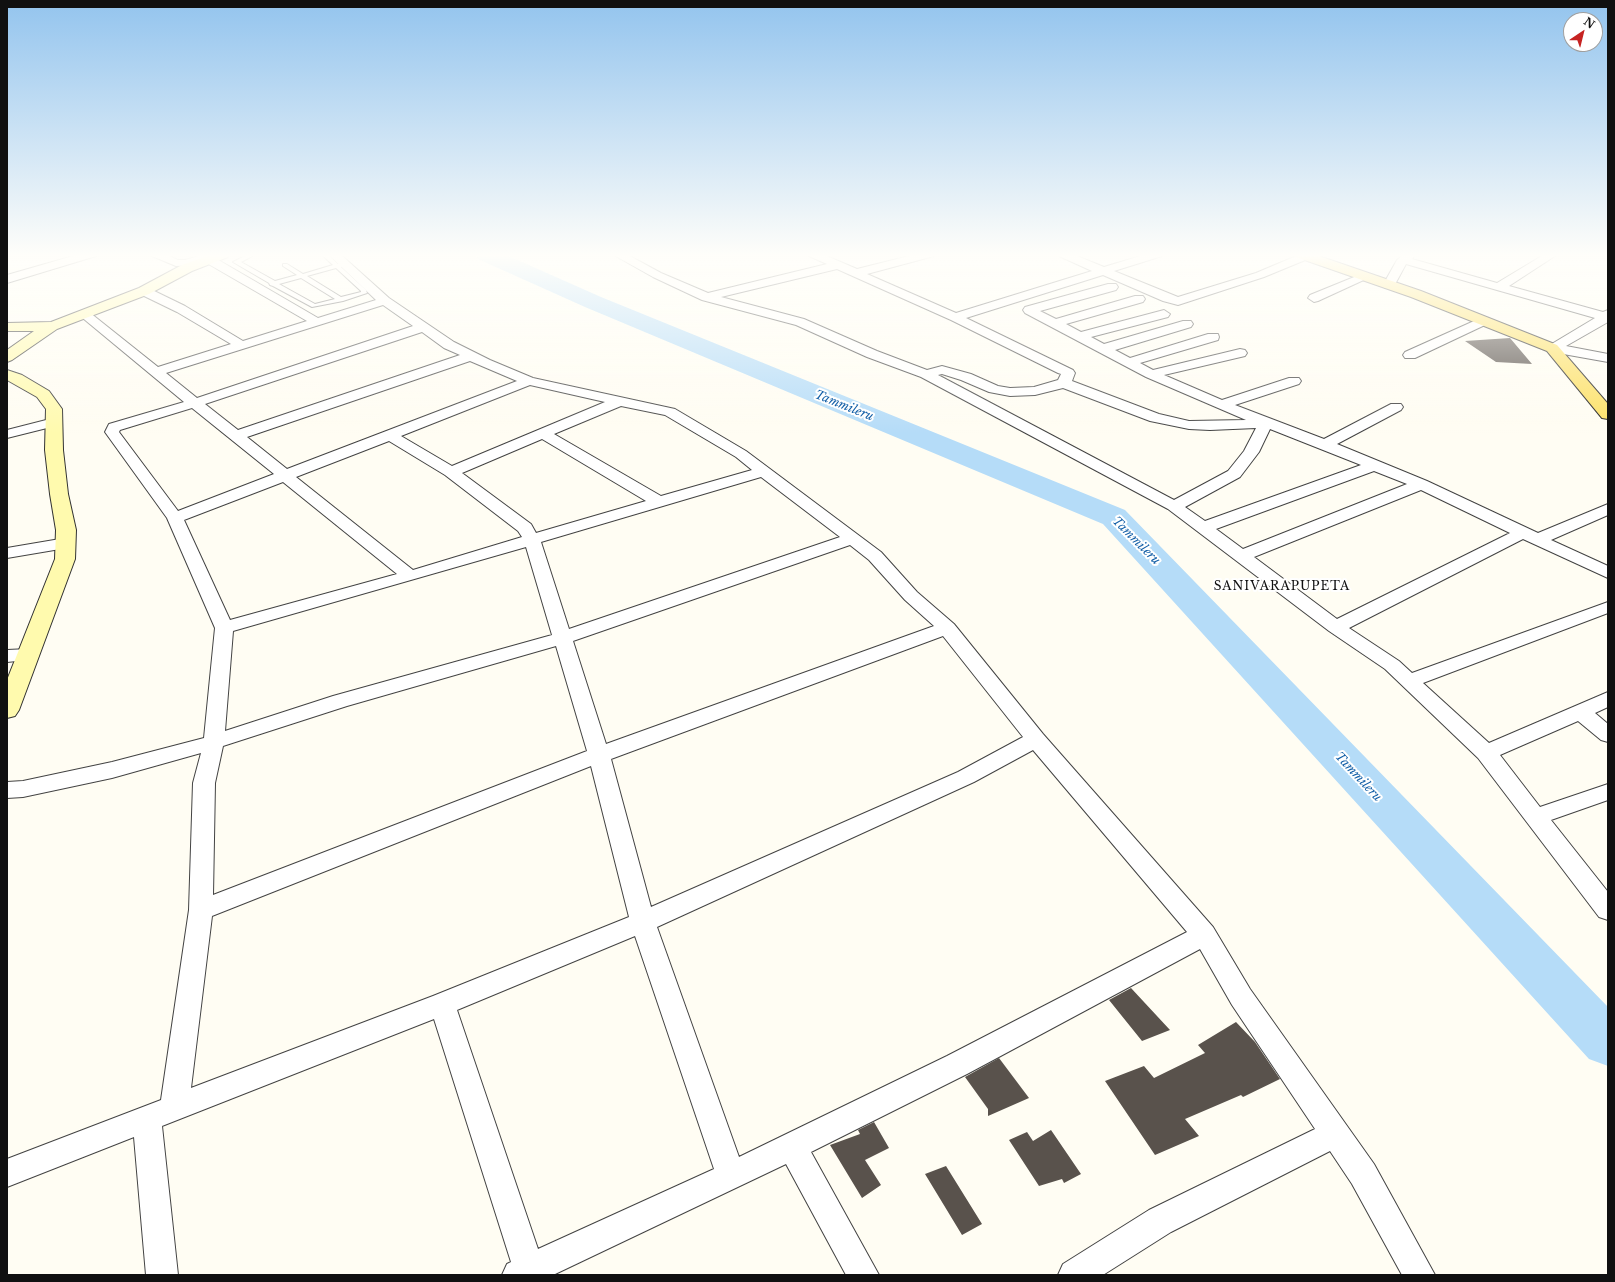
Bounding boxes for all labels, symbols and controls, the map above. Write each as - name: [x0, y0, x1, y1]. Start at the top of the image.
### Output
- north arrow: [1563, 12, 1603, 52]
- text: N: [1581, 14, 1598, 32]
- water label: Tammileru: [813, 388, 875, 424]
- water label: Tammileru: [1109, 514, 1163, 568]
- district label: SANIVARAPUPETA: [1214, 580, 1350, 594]
- water label: Tammileru: [1332, 749, 1384, 805]

